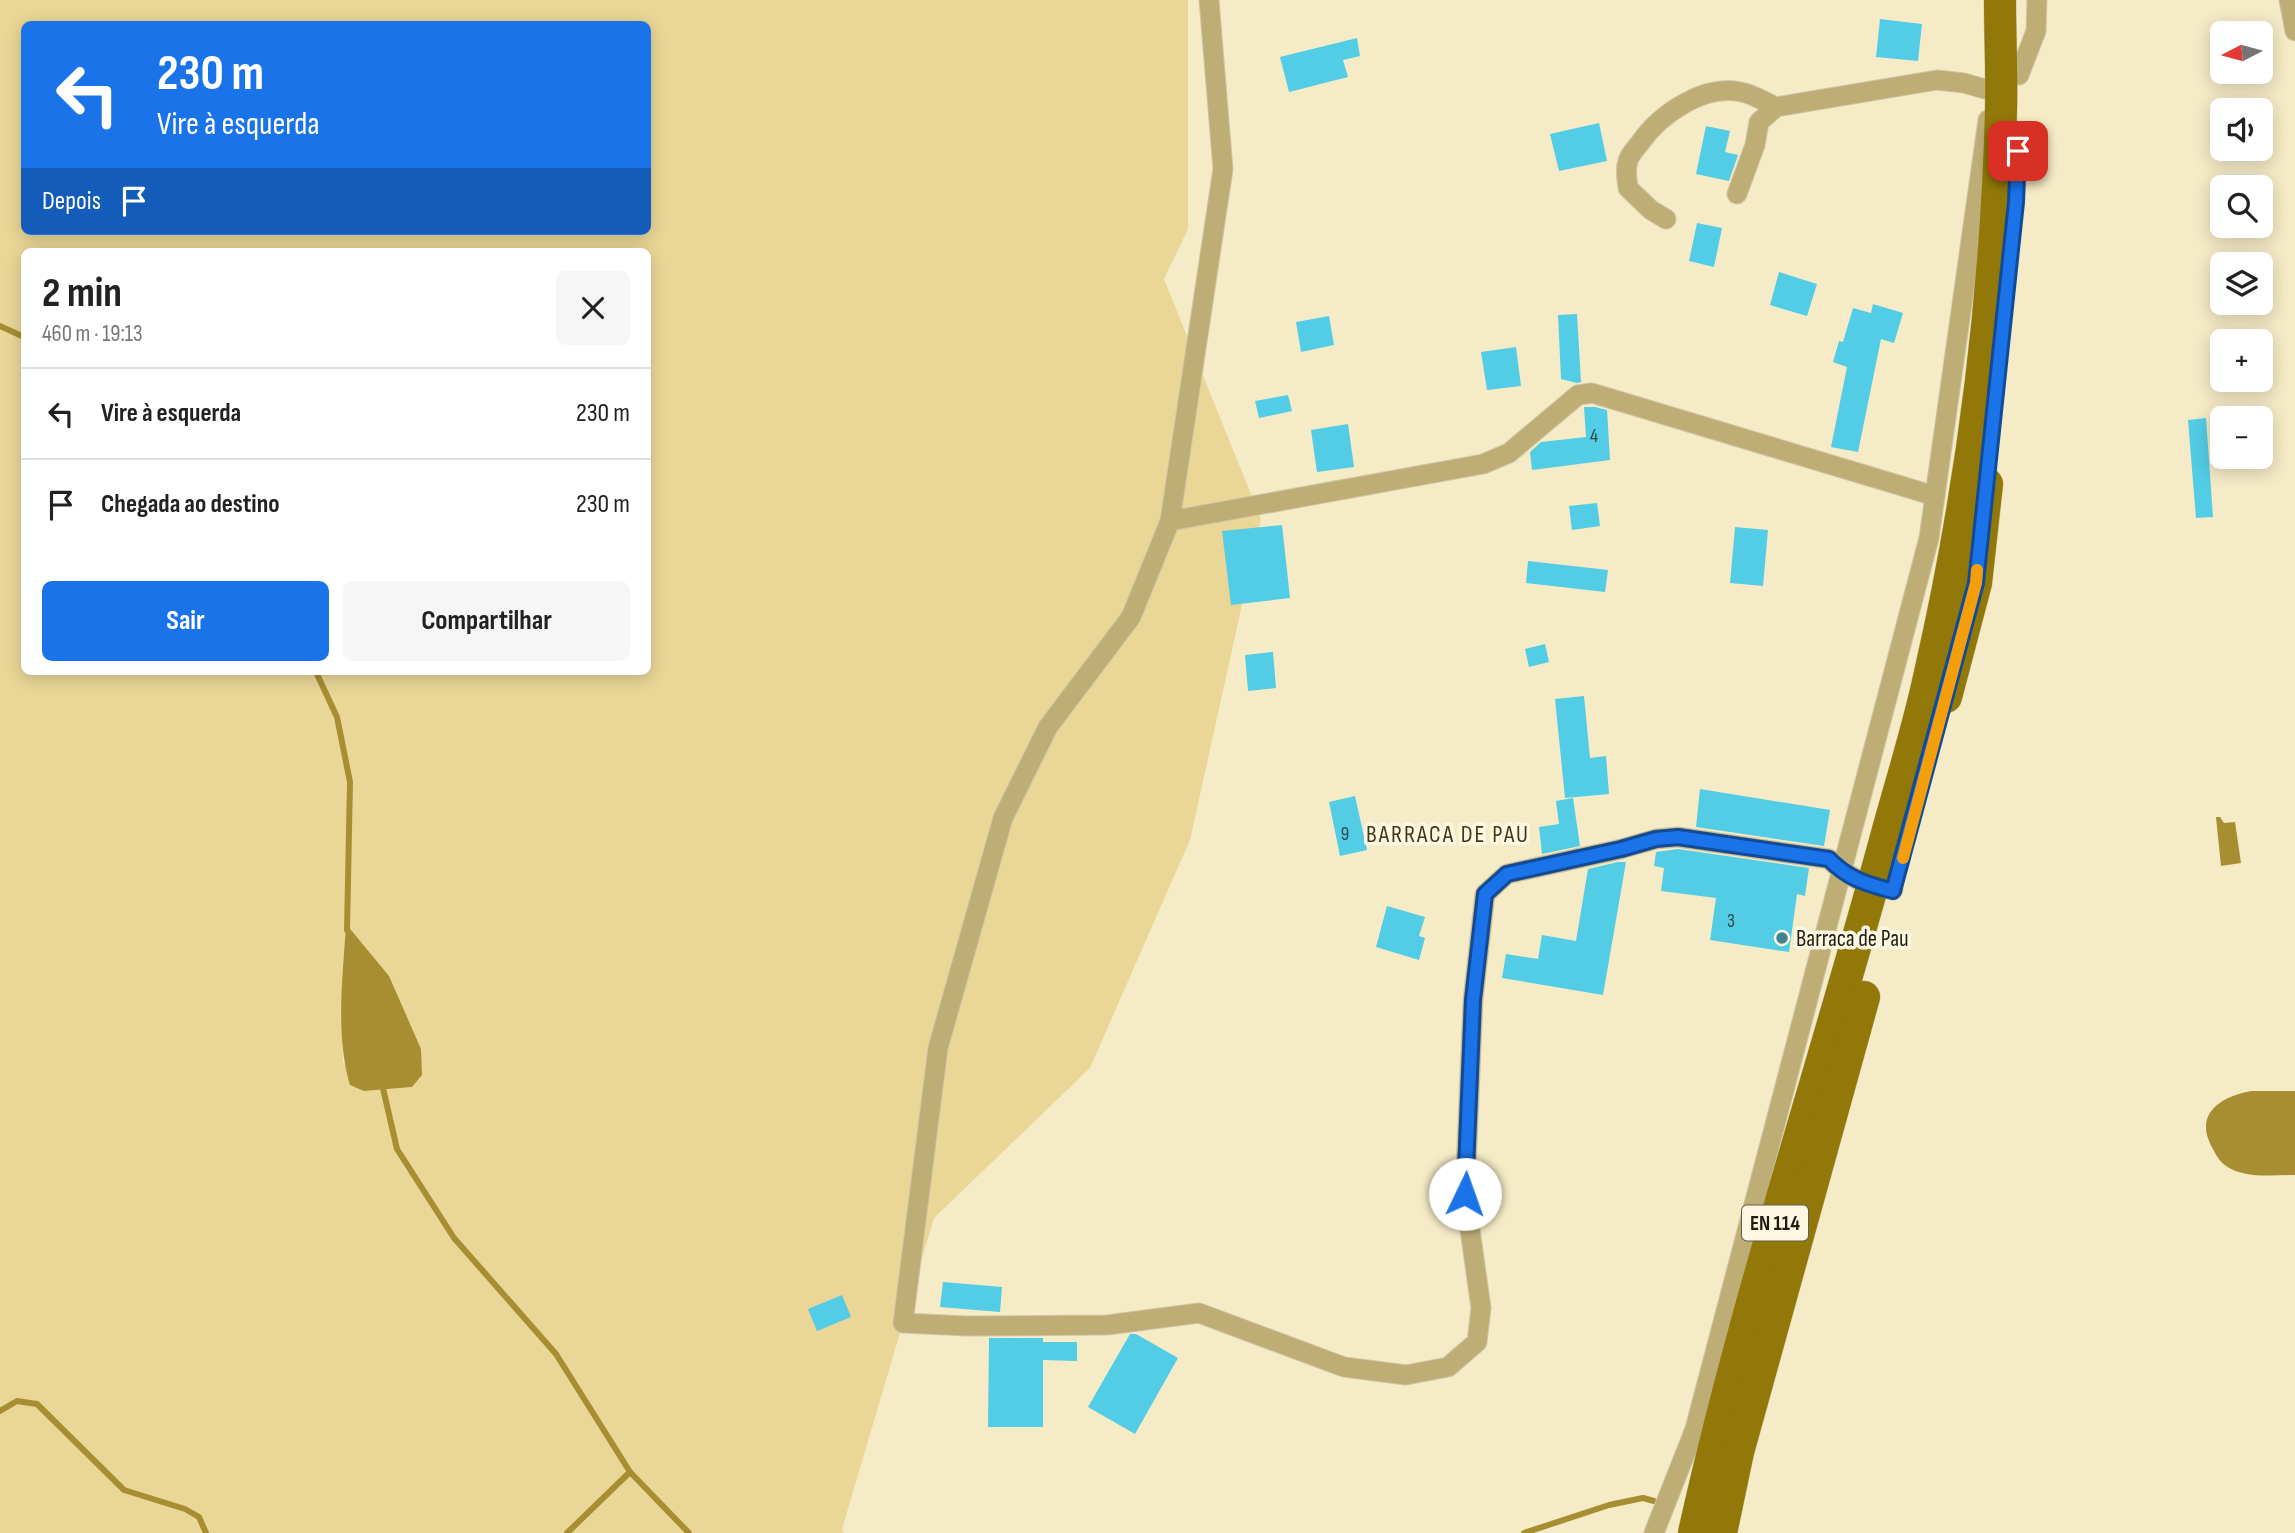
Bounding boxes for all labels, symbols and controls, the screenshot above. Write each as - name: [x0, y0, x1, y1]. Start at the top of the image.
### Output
- north arrow: [2210, 21, 2273, 84]
- map controls: [2210, 21, 2273, 469]
- text: 230 m: [157, 45, 264, 104]
- icon: left: [42, 49, 133, 140]
- button: sound: [2210, 98, 2273, 161]
- text: Vire à esquerda: [157, 105, 320, 144]
- pin: [1988, 121, 2048, 181]
- icon: arrive: [1999, 132, 2037, 170]
- button: search: [2210, 175, 2273, 238]
- icon: arrive: [115, 182, 153, 220]
- text: Depois: [42, 186, 101, 217]
- button: layers: [2210, 252, 2273, 315]
- text: 2 min: [42, 268, 122, 319]
- button: close: [556, 271, 630, 345]
- text: 460 m · 19:13: [42, 320, 143, 348]
- button: +: [2210, 329, 2273, 392]
- icon: left: [42, 395, 80, 433]
- text: Vire à esquerda: [101, 398, 241, 429]
- text: 230 m: [576, 398, 630, 429]
- button: −: [2210, 406, 2273, 469]
- house number: 4: [1590, 425, 1598, 448]
- icon: arrive: [42, 486, 80, 524]
- text: Chegada ao destino: [101, 489, 280, 520]
- text: 230 m: [576, 489, 630, 520]
- button: Sair: [42, 581, 329, 661]
- button: Compartilhar: [343, 581, 630, 661]
- district label: BARRACA DE PAU: [1366, 820, 1530, 849]
- house number: 9: [1341, 823, 1349, 846]
- house number: 3: [1727, 910, 1735, 933]
- place label: Barraca de Pau: [1796, 925, 1909, 953]
- marker: Barraca de Pau: [1774, 930, 1790, 946]
- position arrow: [1428, 1157, 1502, 1231]
- road number: EN 114: [1742, 1206, 1808, 1240]

